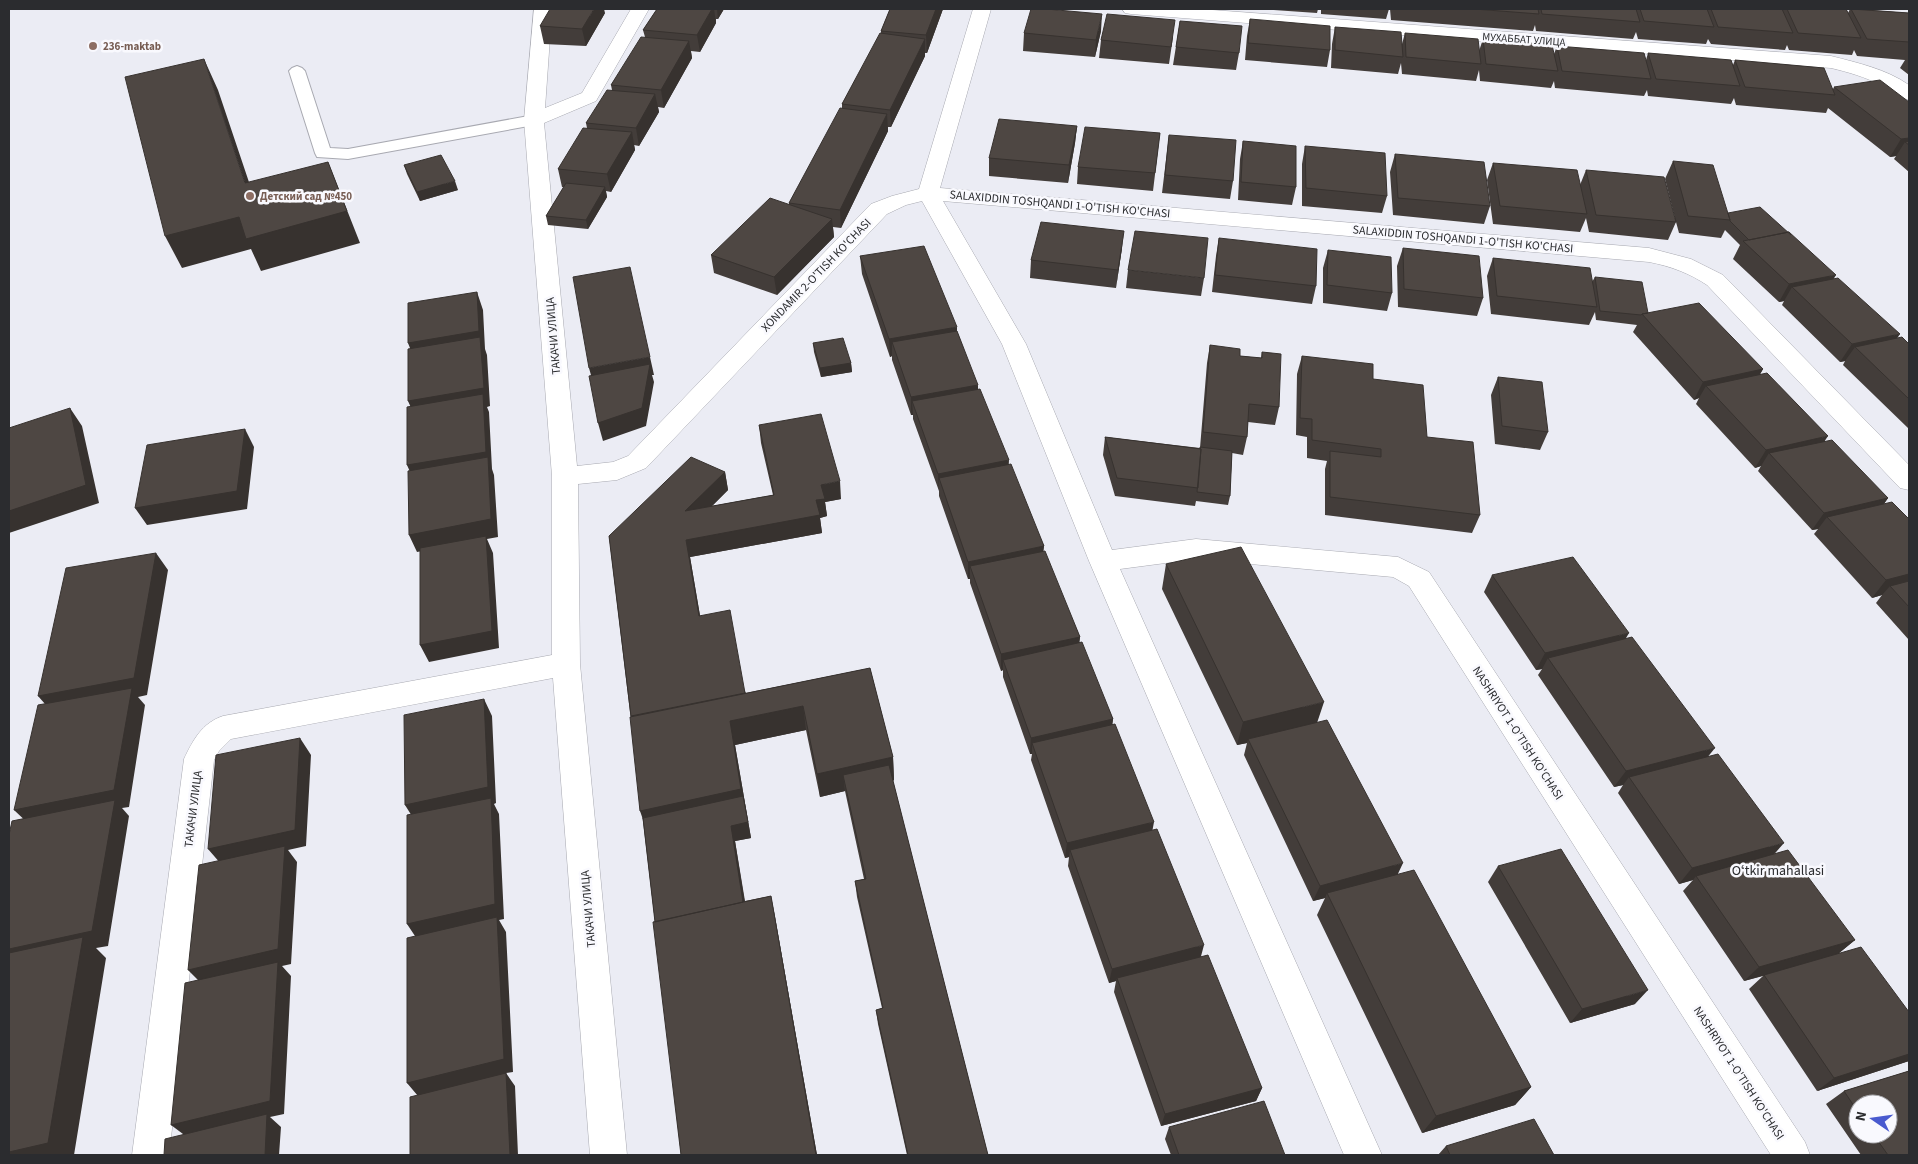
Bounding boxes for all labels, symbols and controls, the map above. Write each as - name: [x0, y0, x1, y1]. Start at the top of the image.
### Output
- street label: МУХАББАТ УЛИЦА: [1482, 29, 1566, 50]
- place label: 236-maktab: [103, 39, 161, 54]
- marker: 236-maktab: [87, 40, 99, 52]
- street label: SALAXIDDIN TOSHQANDI 1-O'TISH KO'CHASI: [949, 186, 1171, 223]
- place label: Детский сад №450: [260, 189, 352, 204]
- marker: Детский сад №450: [244, 190, 256, 202]
- street label: XONDAMIR 2-O'TISH KO'CHASI: [758, 215, 875, 336]
- street label: SALAXIDDIN TOSHQANDI 1-O'TISH KO'CHASI: [1352, 221, 1574, 258]
- street label: ТАКАЧИ УЛИЦА: [542, 296, 565, 375]
- street label: NASHRIYOT 1-O'TISH KO'CHASI: [1468, 663, 1567, 803]
- street label: ТАКАЧИ УЛИЦА: [180, 769, 207, 849]
- district label: Oʻtkir mahallasi: [1732, 861, 1824, 881]
- street label: ТАКАЧИ УЛИЦА: [577, 869, 600, 948]
- street label: NASHRIYOT 1-O'TISH KO'CHASI: [1689, 1003, 1788, 1143]
- north arrow: [1848, 1094, 1898, 1144]
- text: N: [1851, 1110, 1872, 1123]

